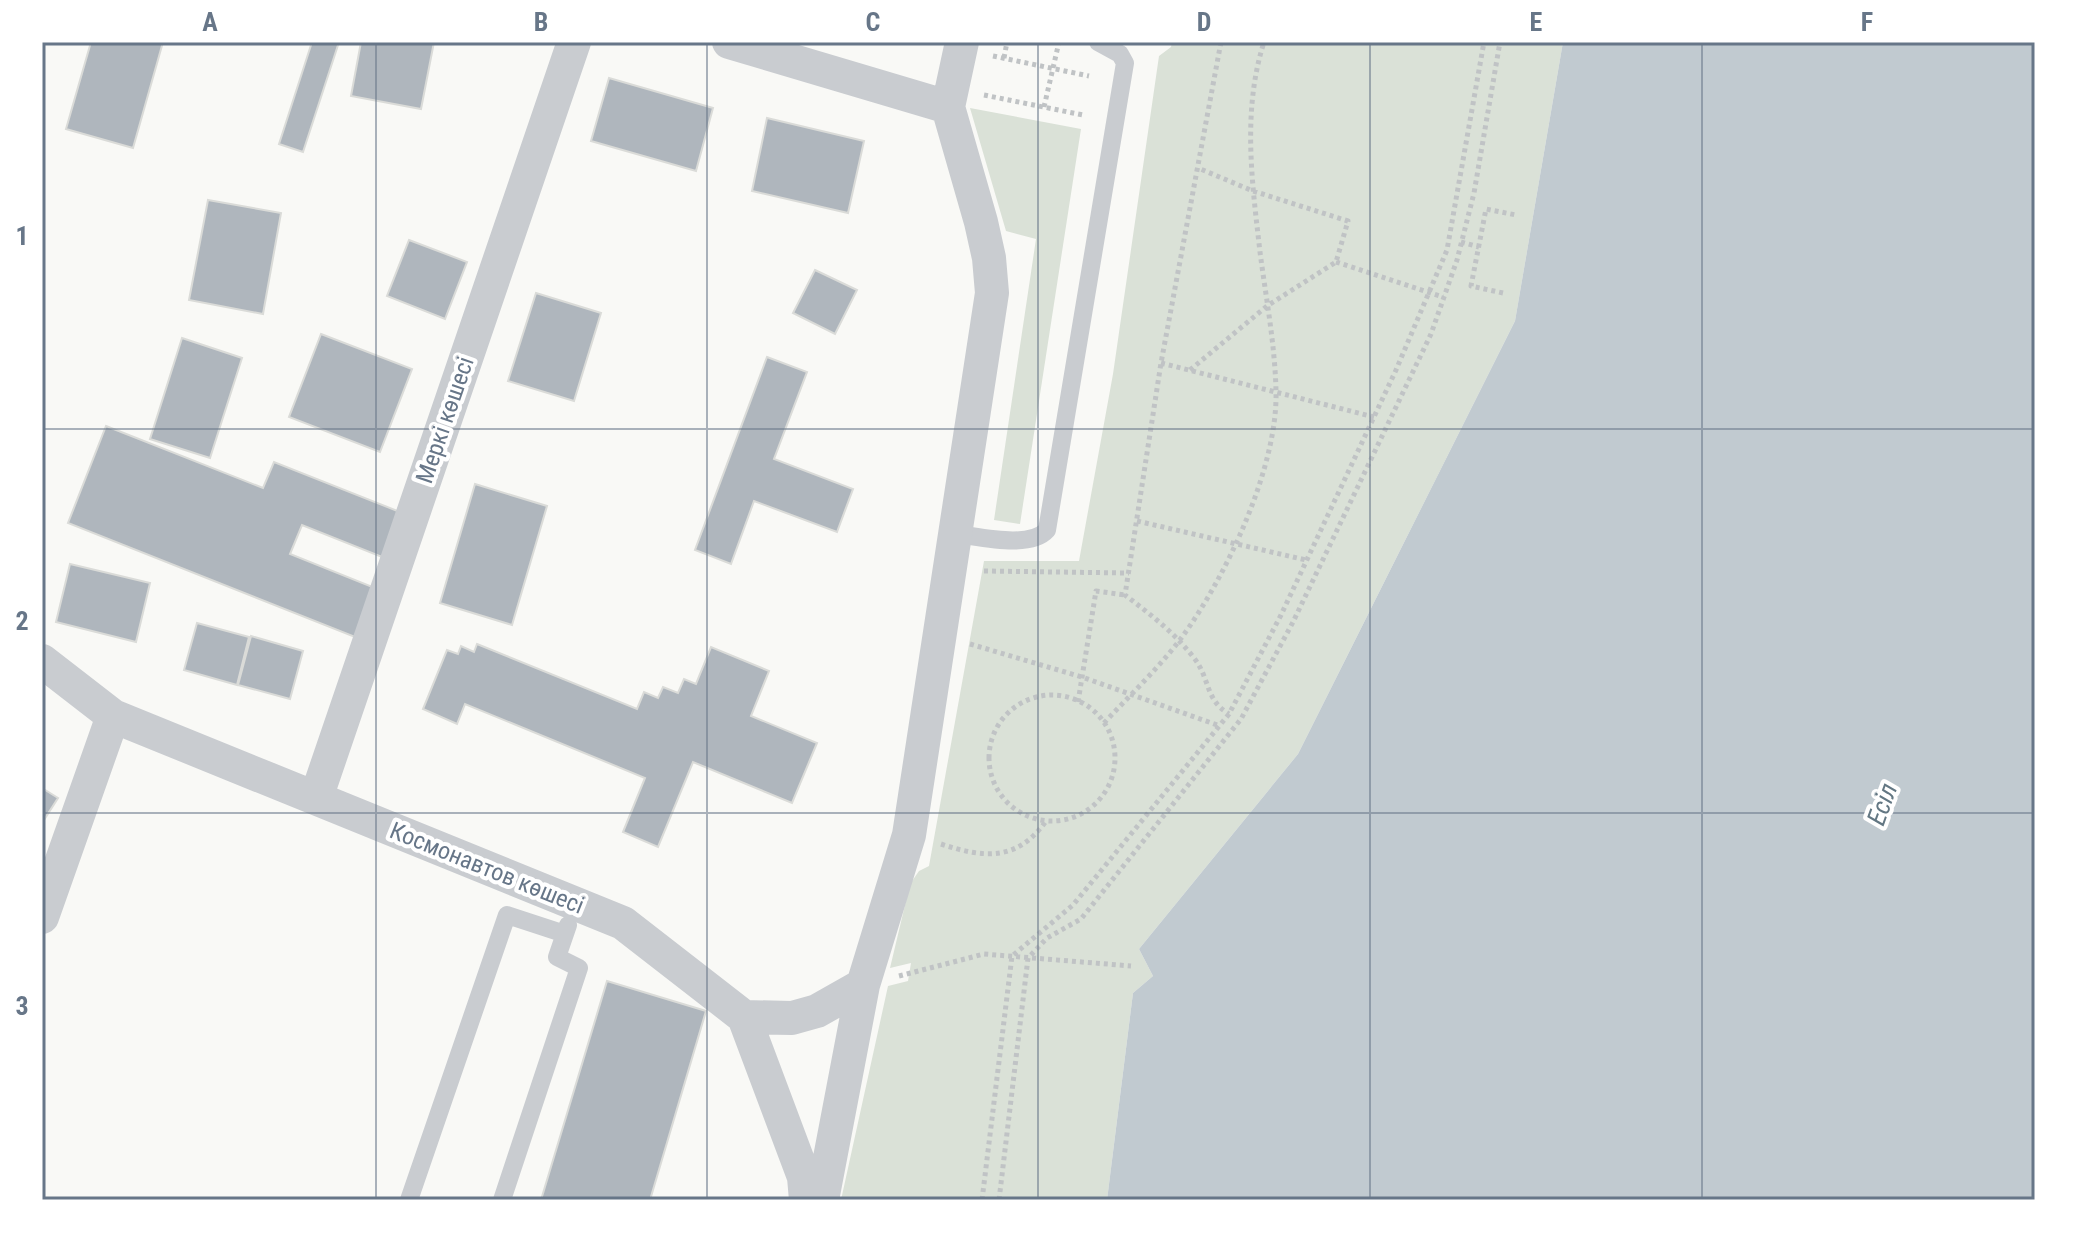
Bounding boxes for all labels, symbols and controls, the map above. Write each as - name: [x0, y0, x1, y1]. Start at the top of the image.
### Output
- text: A: [202, 7, 218, 37]
- text: B: [534, 7, 548, 37]
- text: C: [866, 7, 881, 37]
- text: D: [1197, 7, 1211, 37]
- text: E: [1530, 7, 1543, 37]
- text: F: [1861, 7, 1873, 37]
- text: 1: [15, 221, 29, 251]
- street label: Меркі көшесі: [410, 353, 480, 487]
- text: 2: [15, 606, 29, 636]
- water label: Есіл: [1861, 779, 1903, 829]
- street label: Космонавтов көшесі: [386, 816, 588, 920]
- text: 3: [15, 991, 29, 1021]

